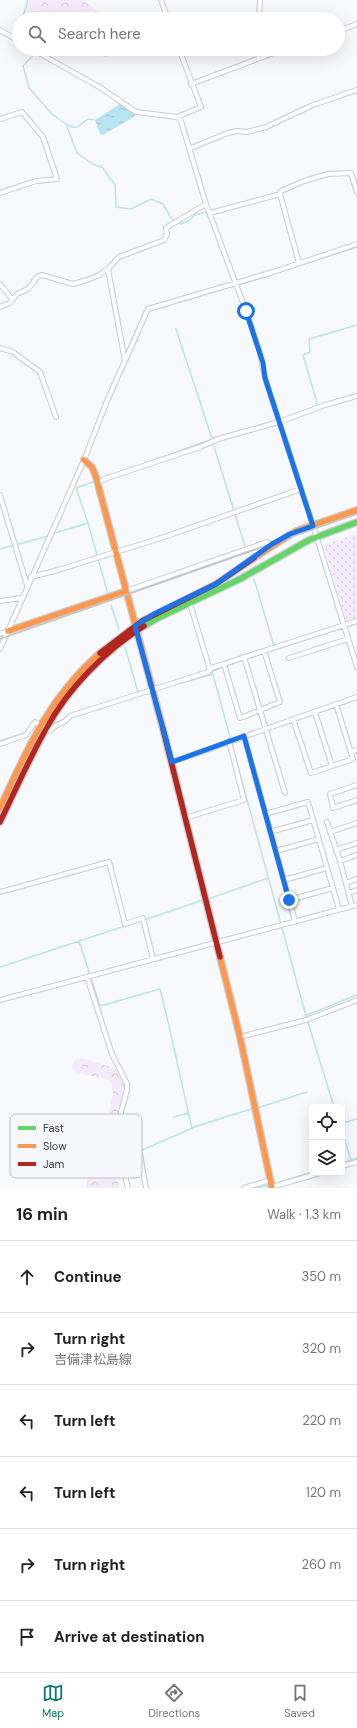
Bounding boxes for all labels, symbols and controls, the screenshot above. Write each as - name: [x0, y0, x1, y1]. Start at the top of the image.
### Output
- search box: [12, 12, 345, 56]
- icon: search: [26, 23, 48, 45]
- text: Search here: [58, 24, 141, 44]
- route start: [237, 302, 255, 320]
- route end: [280, 891, 298, 909]
- map controls: [309, 1104, 345, 1176]
- button: locate: [309, 1104, 345, 1140]
- legend: [10, 1114, 142, 1178]
- text: Fast: [43, 1121, 64, 1135]
- text: Slow: [43, 1139, 67, 1153]
- button: layers: [309, 1140, 345, 1176]
- text: Jam: [43, 1157, 64, 1171]
- text: 16 min: [16, 1203, 68, 1225]
- text: Walk · 1.3 km: [267, 1206, 341, 1223]
- icon: ahead: [16, 1266, 38, 1288]
- text: Continue: [54, 1267, 122, 1287]
- text: 350 m: [301, 1268, 341, 1285]
- text: Turn right: [54, 1329, 125, 1349]
- icon: right: [16, 1338, 38, 1360]
- text: 320 m: [302, 1340, 341, 1357]
- text: 吉備津松島線: [54, 1351, 132, 1368]
- icon: left: [16, 1410, 38, 1432]
- text: Turn left: [54, 1411, 115, 1431]
- text: 220 m: [302, 1412, 341, 1429]
- icon: left: [16, 1482, 38, 1504]
- text: Turn left: [54, 1483, 115, 1503]
- text: 120 m: [306, 1484, 341, 1501]
- icon: right: [16, 1554, 38, 1576]
- text: Turn right: [54, 1555, 125, 1575]
- text: 260 m: [301, 1556, 341, 1573]
- icon: arrive: [16, 1626, 38, 1648]
- text: Arrive at destination: [54, 1627, 205, 1647]
- tab: Map: [42, 1682, 64, 1720]
- tab: Directions: [148, 1682, 200, 1720]
- tab: Saved: [284, 1682, 315, 1720]

